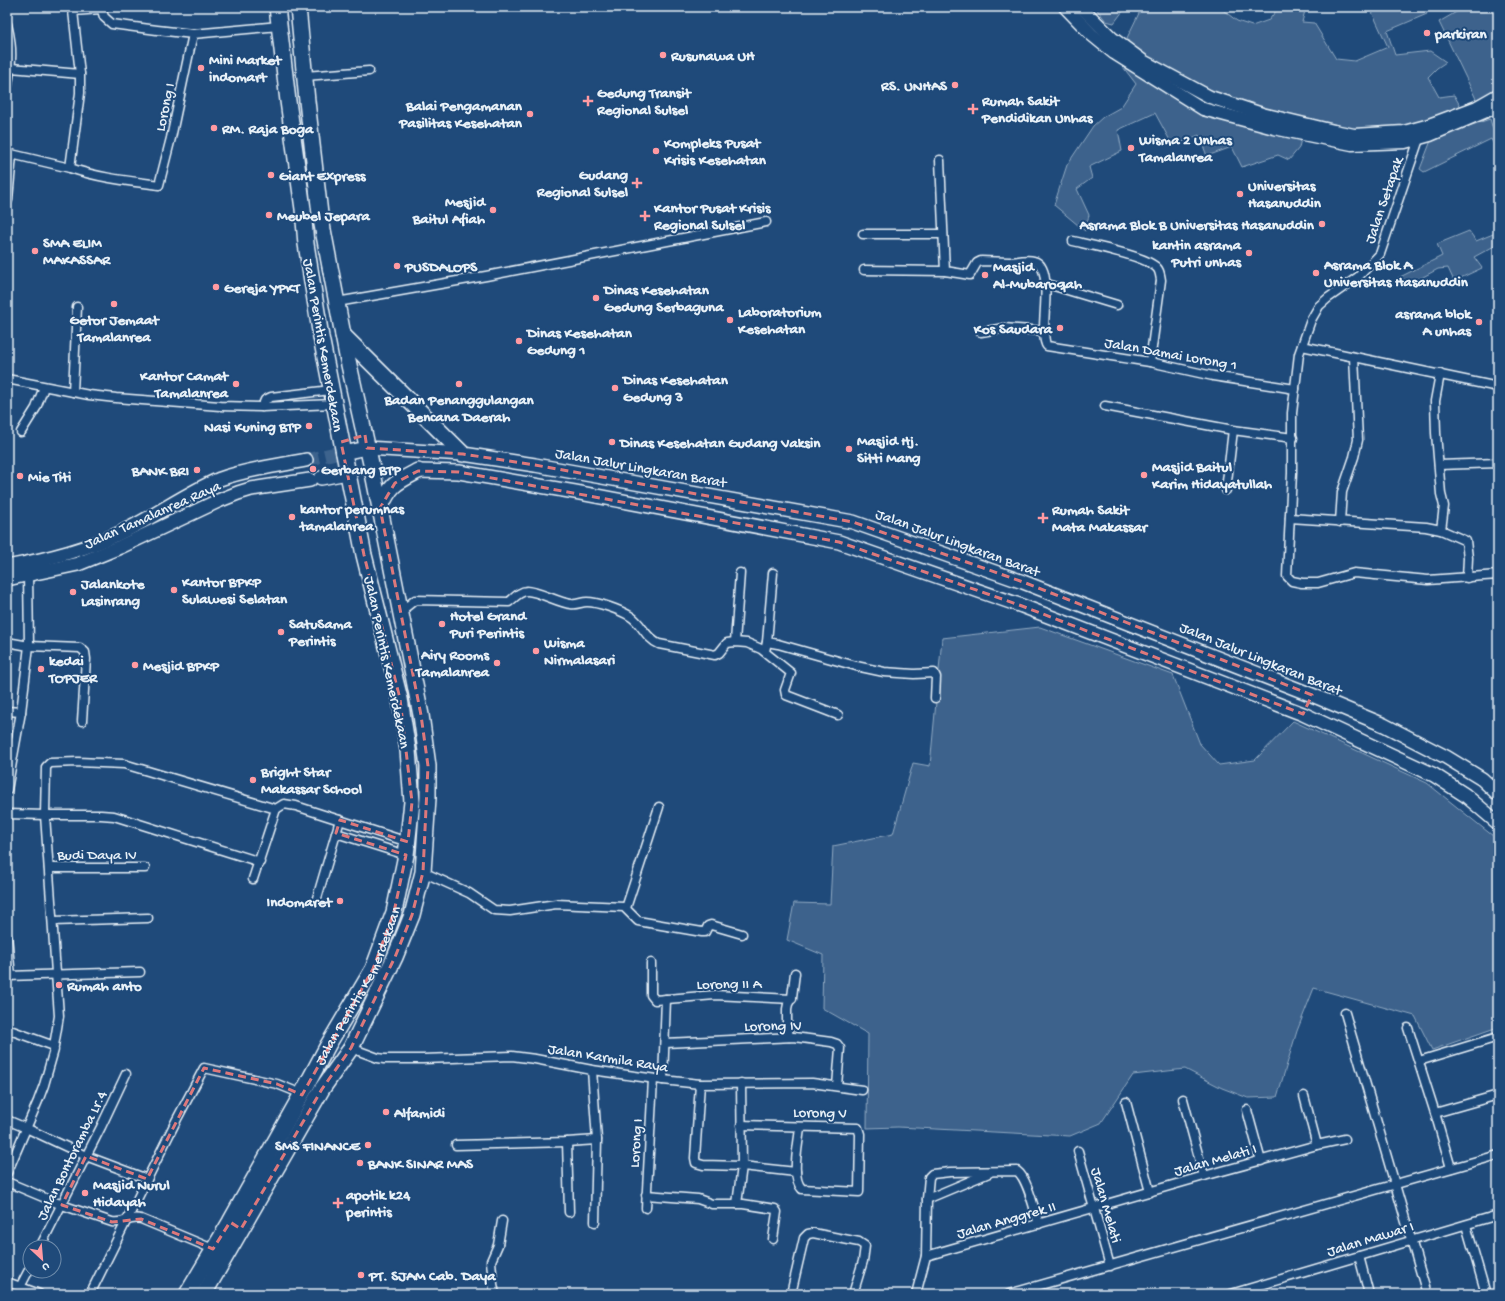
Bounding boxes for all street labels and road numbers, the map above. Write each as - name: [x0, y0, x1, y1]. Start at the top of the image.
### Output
- street label: Lorong I: [152, 81, 180, 133]
- street label: Jalan Setapak: [1362, 154, 1408, 246]
- street label: Jalan Perintis Kemerdekaan: [298, 257, 346, 433]
- street label: Jalan Damai Lorong 1: [1103, 334, 1238, 375]
- street label: Jalan Jalur Lingkaran Barat: [554, 445, 730, 493]
- street label: Jalan Tamalanrea Raya: [82, 477, 224, 554]
- street label: Jalan Jalur Lingkaran Barat: [873, 506, 1044, 583]
- street label: Jalan Perintis Kemerdekaan: [359, 575, 413, 750]
- street label: Jalan Jalur Lingkaran Barat: [1176, 619, 1346, 701]
- street label: Budi Daya IV: [56, 847, 137, 865]
- street label: Jalan Perintis Kemerdekaan: [312, 905, 406, 1069]
- street label: Lorong II A: [696, 976, 763, 994]
- street label: Lorong IV: [744, 1017, 802, 1037]
- street label: Jalan Karmila Raya: [546, 1041, 670, 1077]
- street label: Jalan Bontoramba Lr.4: [34, 1088, 112, 1224]
- street label: Lorong V: [793, 1105, 847, 1123]
- street label: Lorong I: [626, 1118, 648, 1168]
- street label: Jalan Melati I: [1172, 1141, 1259, 1181]
- street label: Jalan Melati: [1086, 1166, 1124, 1245]
- street label: Jalan Anggrek II: [955, 1198, 1058, 1244]
- street label: Jalan Mawar I: [1325, 1218, 1416, 1262]

